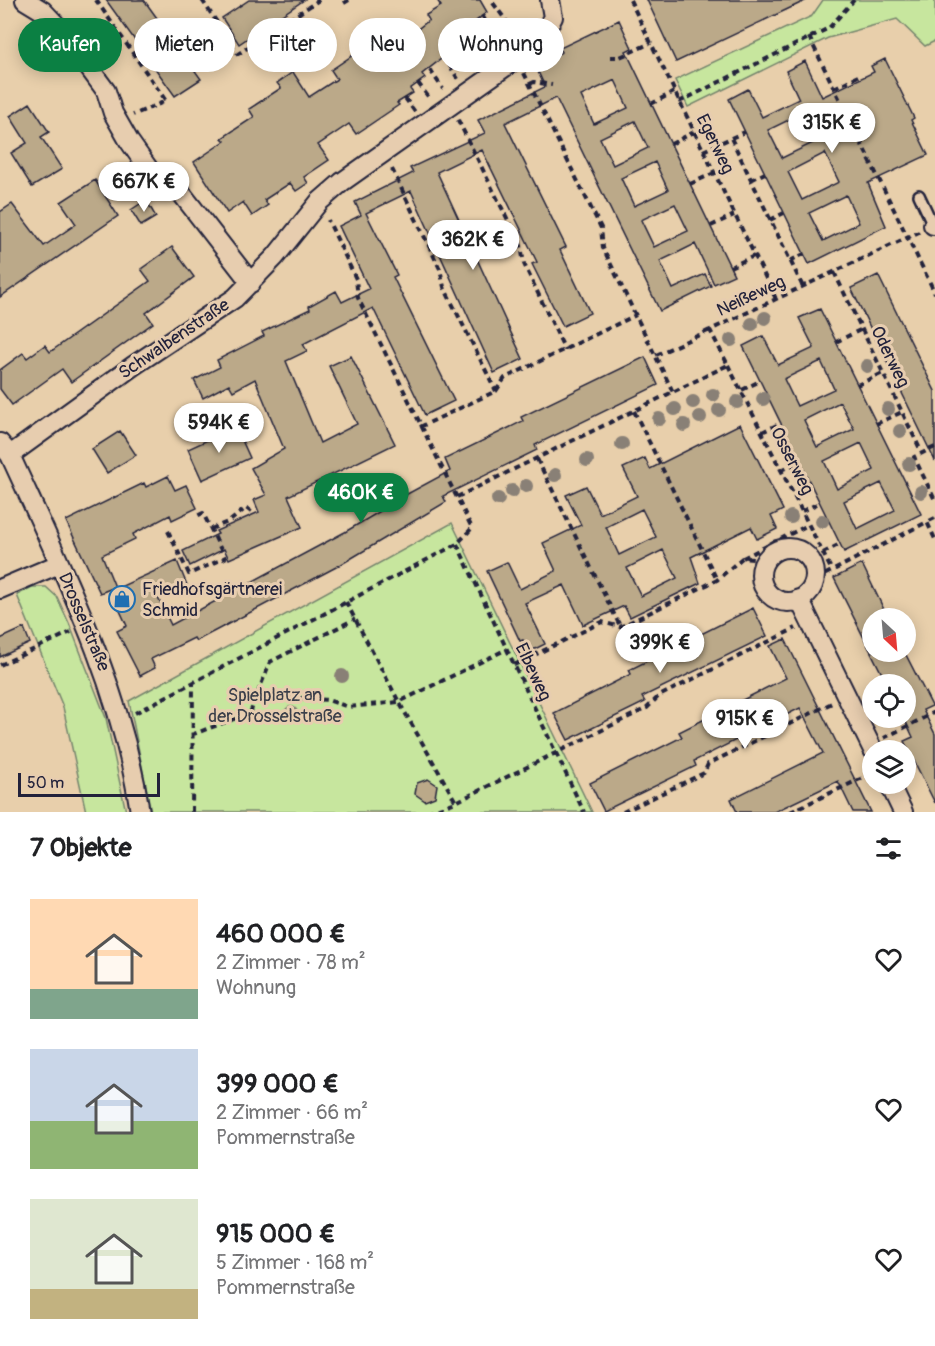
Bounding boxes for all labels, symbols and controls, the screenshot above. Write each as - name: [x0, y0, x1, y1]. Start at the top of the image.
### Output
- chip: Kaufen: [18, 18, 122, 72]
- chip: Mieten: [134, 18, 235, 72]
- chip: Filter: [247, 18, 337, 72]
- chip: Neu: [349, 18, 426, 72]
- chip: Wohnung: [438, 18, 564, 72]
- pin: 315K €: [783, 103, 881, 154]
- street label: Egerweg: [691, 110, 739, 178]
- text: 315K €: [802, 110, 862, 135]
- pin: 667K €: [95, 162, 193, 213]
- text: 667K €: [112, 169, 176, 194]
- pin: 362K €: [424, 220, 522, 271]
- text: 362K €: [441, 227, 505, 252]
- street label: Neißeweg: [713, 270, 789, 322]
- street label: Schwalbenstraße: [114, 293, 234, 385]
- street label: Oderweg: [865, 322, 915, 392]
- pin: 594K €: [170, 403, 268, 454]
- text: 594K €: [188, 410, 250, 435]
- street label: Osserweg: [765, 423, 819, 499]
- pin: 460K €: [312, 473, 410, 524]
- text: 460K €: [328, 480, 394, 505]
- street label: Drosselstraße: [53, 569, 115, 675]
- place label: Friedhofsgärtnerei Schmid: [142, 578, 282, 622]
- shop icon: Friedhofsgärtnerei Schmid: [107, 584, 137, 614]
- north arrow: [862, 608, 916, 662]
- map controls: [862, 608, 916, 794]
- pin: 399K €: [611, 623, 709, 674]
- text: 399K €: [629, 630, 691, 655]
- street label: Elbeweg: [510, 639, 556, 705]
- button: locate: [862, 674, 916, 728]
- park label: Spielplatz an der Drosselstraße: [208, 684, 342, 728]
- pin: 915K €: [696, 699, 794, 750]
- text: 915K €: [716, 706, 774, 731]
- button: layers: [862, 740, 916, 794]
- scale bar: [18, 770, 160, 798]
- text: 50 m: [27, 773, 64, 793]
- text: 7 Objekte: [30, 832, 132, 864]
- icon: filters: [872, 832, 905, 865]
- text: 460 000 €: [216, 918, 346, 950]
- icon: home: [78, 923, 150, 995]
- icon: heart: [872, 943, 905, 976]
- text: 2 Zimmer · 78 m²: [216, 950, 366, 975]
- text: Wohnung: [216, 975, 296, 1000]
- text: 399 000 €: [216, 1068, 339, 1100]
- icon: home: [78, 1073, 150, 1145]
- icon: heart: [872, 1093, 905, 1126]
- text: 2 Zimmer · 66 m²: [216, 1100, 368, 1125]
- text: Pommernstraße: [216, 1125, 355, 1150]
- text: 915 000 €: [216, 1218, 335, 1250]
- icon: home: [78, 1223, 150, 1295]
- icon: heart: [872, 1243, 905, 1276]
- text: 5 Zimmer · 168 m²: [216, 1250, 374, 1275]
- text: Pommernstraße: [216, 1275, 355, 1300]

